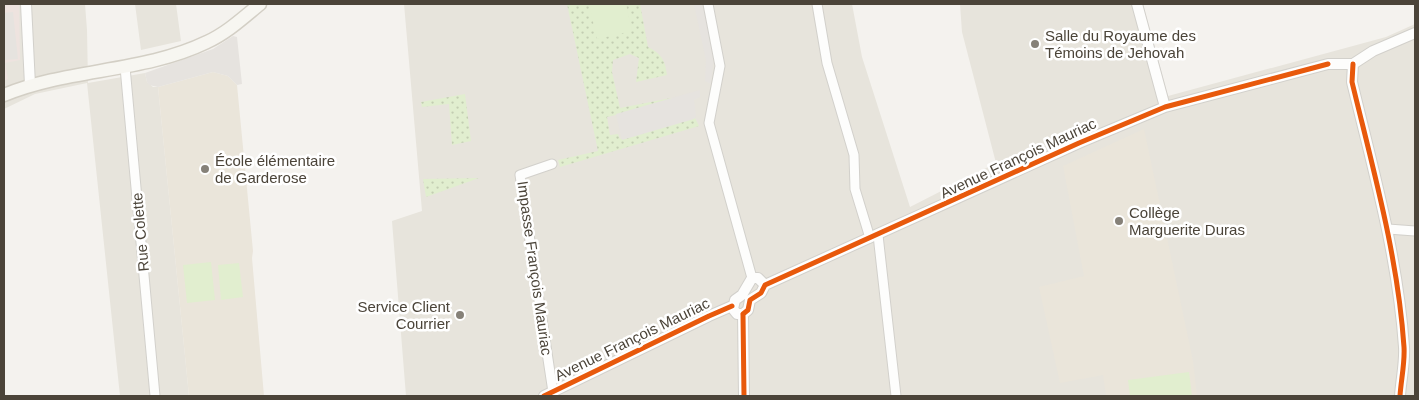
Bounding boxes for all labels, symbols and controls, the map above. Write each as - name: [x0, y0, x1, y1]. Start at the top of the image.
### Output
- place label: Salle du Royaume des Témoins de Jehovah: [1045, 27, 1196, 61]
- marker: Salle du Royaume des Témoins de Jehovah: [1029, 38, 1041, 50]
- street label: Avenue François Mauriac: [937, 114, 1099, 202]
- place label: École élémentaire de Garderose: [215, 152, 335, 186]
- marker: École élémentaire de Garderose: [199, 163, 211, 175]
- street label: Impasse François Mauriac: [514, 180, 556, 357]
- street label: Rue Colette: [128, 192, 152, 272]
- place label: Collège Marguerite Duras: [1129, 204, 1245, 238]
- marker: Collège Marguerite Duras: [1113, 215, 1125, 227]
- street label: Avenue François Mauriac: [552, 294, 712, 384]
- place label: Service Client Courrier: [357, 298, 451, 332]
- marker: Service Client Courrier: [454, 309, 466, 321]

